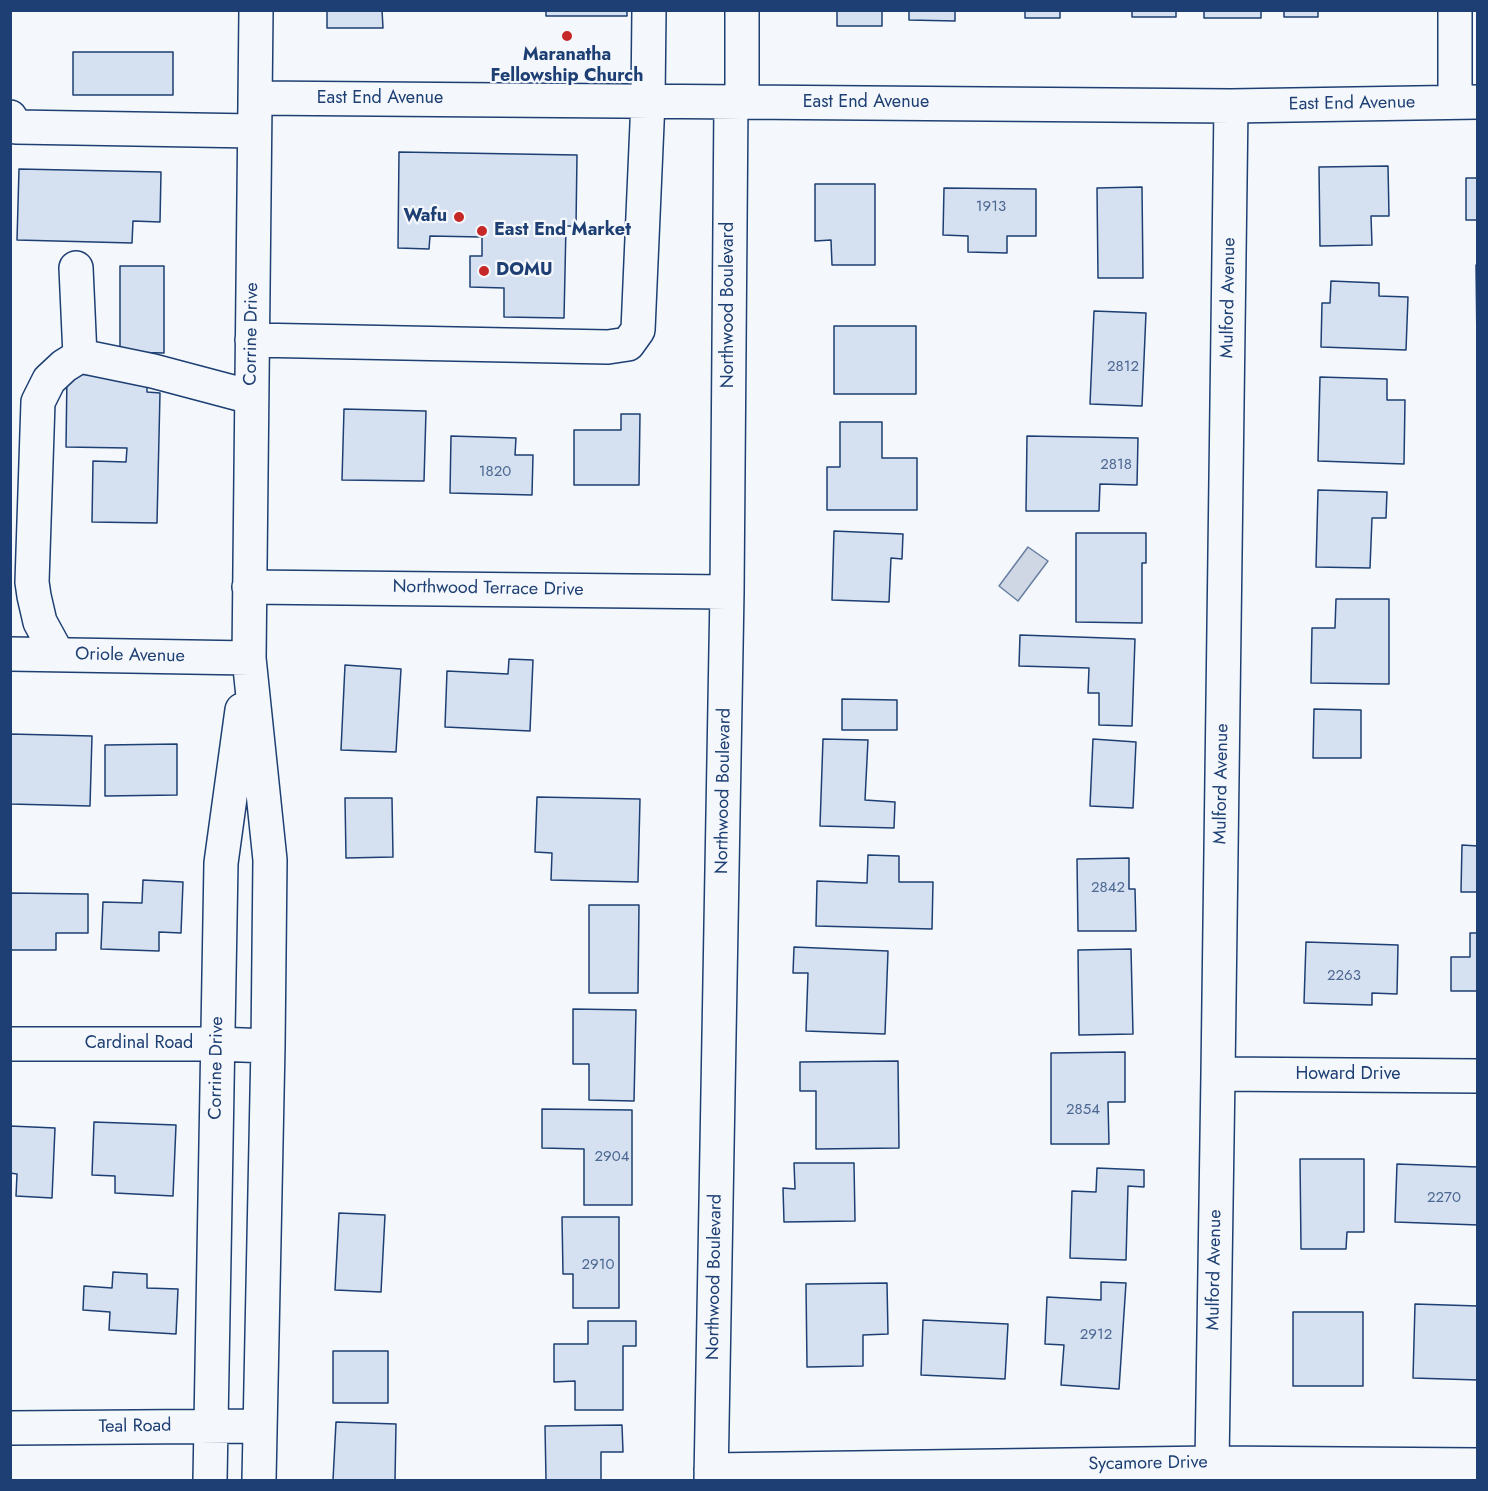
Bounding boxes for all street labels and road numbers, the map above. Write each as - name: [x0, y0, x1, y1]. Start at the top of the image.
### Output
- street label: East End Avenue: [317, 88, 443, 110]
- street label: East End Avenue: [803, 92, 929, 114]
- street label: East End Avenue: [1289, 92, 1415, 116]
- street label: Northwood Boulevard: [718, 222, 740, 388]
- street label: Mulford Avenue: [1217, 237, 1241, 359]
- street label: Corrine Drive: [240, 282, 264, 386]
- street label: Northwood Terrace Drive: [392, 577, 584, 601]
- street label: Oriole Avenue: [75, 644, 185, 668]
- street label: Northwood Boulevard: [712, 708, 736, 874]
- street label: Mulford Avenue: [1210, 723, 1234, 845]
- street label: Corrine Drive: [205, 1016, 229, 1120]
- street label: Cardinal Road: [85, 1033, 193, 1055]
- street label: Howard Drive: [1295, 1064, 1401, 1086]
- street label: Northwood Boulevard: [703, 1194, 727, 1360]
- street label: Mulford Avenue: [1203, 1209, 1227, 1331]
- street label: Teal Road: [98, 1416, 172, 1438]
- street label: Sycamore Drive: [1088, 1452, 1208, 1476]

